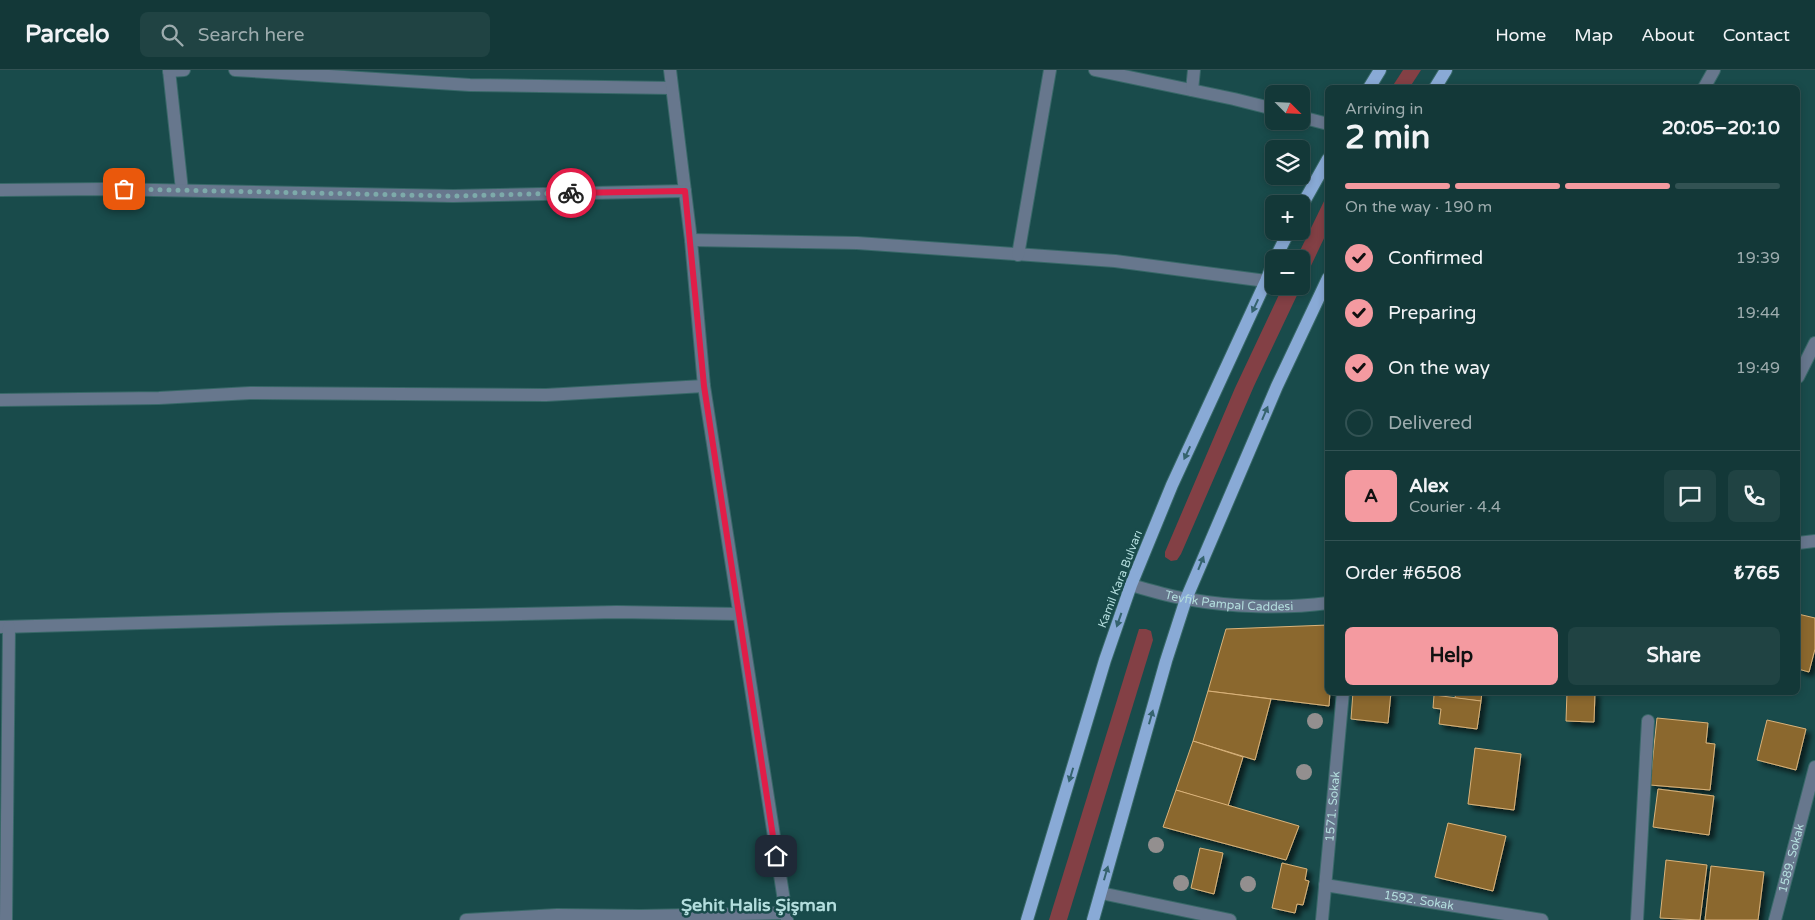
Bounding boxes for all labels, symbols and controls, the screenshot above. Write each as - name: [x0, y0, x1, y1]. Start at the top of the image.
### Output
- search box: [140, 12, 490, 57]
- text: Parcelo: [25, 20, 110, 49]
- icon: search: [158, 21, 186, 49]
- text: Search here: [198, 24, 305, 46]
- text: Home: [1495, 24, 1546, 46]
- text: Map: [1574, 24, 1613, 46]
- text: About: [1641, 24, 1695, 46]
- text: Contact: [1723, 24, 1790, 46]
- north arrow: [1265, 85, 1310, 130]
- map controls: [1265, 85, 1310, 295]
- text: Arriving in: [1345, 99, 1423, 119]
- text: 20:05–20:10: [1662, 117, 1780, 139]
- text: 2 min: [1345, 119, 1430, 157]
- button: layers: [1265, 140, 1310, 185]
- pin: [103, 168, 145, 210]
- courier: [546, 168, 596, 218]
- icon: bag: [110, 175, 138, 203]
- icon: bike: [557, 179, 585, 207]
- button: +: [1265, 195, 1310, 240]
- text: On the way · 190 m: [1345, 197, 1492, 217]
- icon: check: [1345, 244, 1373, 272]
- text: Confirmed: [1388, 247, 1483, 269]
- text: 19:39: [1736, 248, 1780, 268]
- button: −: [1265, 250, 1310, 295]
- one-way arrow: [1251, 299, 1259, 313]
- icon: check: [1345, 299, 1373, 327]
- text: Preparing: [1388, 302, 1477, 324]
- text: 19:44: [1736, 303, 1780, 323]
- icon: check: [1345, 354, 1373, 382]
- text: On the way: [1388, 357, 1490, 379]
- text: 19:49: [1736, 358, 1780, 378]
- one-way arrow: [1262, 406, 1270, 420]
- text: Delivered: [1388, 412, 1473, 434]
- one-way arrow: [1183, 446, 1191, 460]
- button: chat: [1664, 470, 1716, 522]
- button: phone: [1728, 470, 1780, 522]
- text: Alex: [1409, 475, 1449, 497]
- text: A: [1364, 485, 1378, 507]
- text: Courier · 4.4: [1409, 497, 1501, 517]
- street label: Kamil Kara Bulvarı: [1095, 528, 1145, 630]
- one-way arrow: [1198, 556, 1206, 570]
- text: Order #6508: [1345, 562, 1462, 584]
- text: ₺765: [1734, 562, 1780, 584]
- street label: Tevfik Pampal Caddesi: [1164, 588, 1294, 613]
- one-way arrow: [1115, 613, 1123, 628]
- button: Help: [1345, 627, 1558, 685]
- button: Share: [1568, 627, 1780, 685]
- one-way arrow: [1147, 709, 1155, 724]
- one-way arrow: [1066, 768, 1074, 783]
- street label: 1571. Sokak: [1322, 770, 1343, 842]
- street label: 1589. Sokak: [1775, 822, 1807, 894]
- pin: [755, 835, 797, 877]
- icon: home: [762, 842, 790, 870]
- one-way arrow: [1103, 866, 1111, 881]
- street label: 1592. Sokak: [1383, 888, 1455, 913]
- district label: Şehit Halis Şişman: [681, 894, 837, 916]

